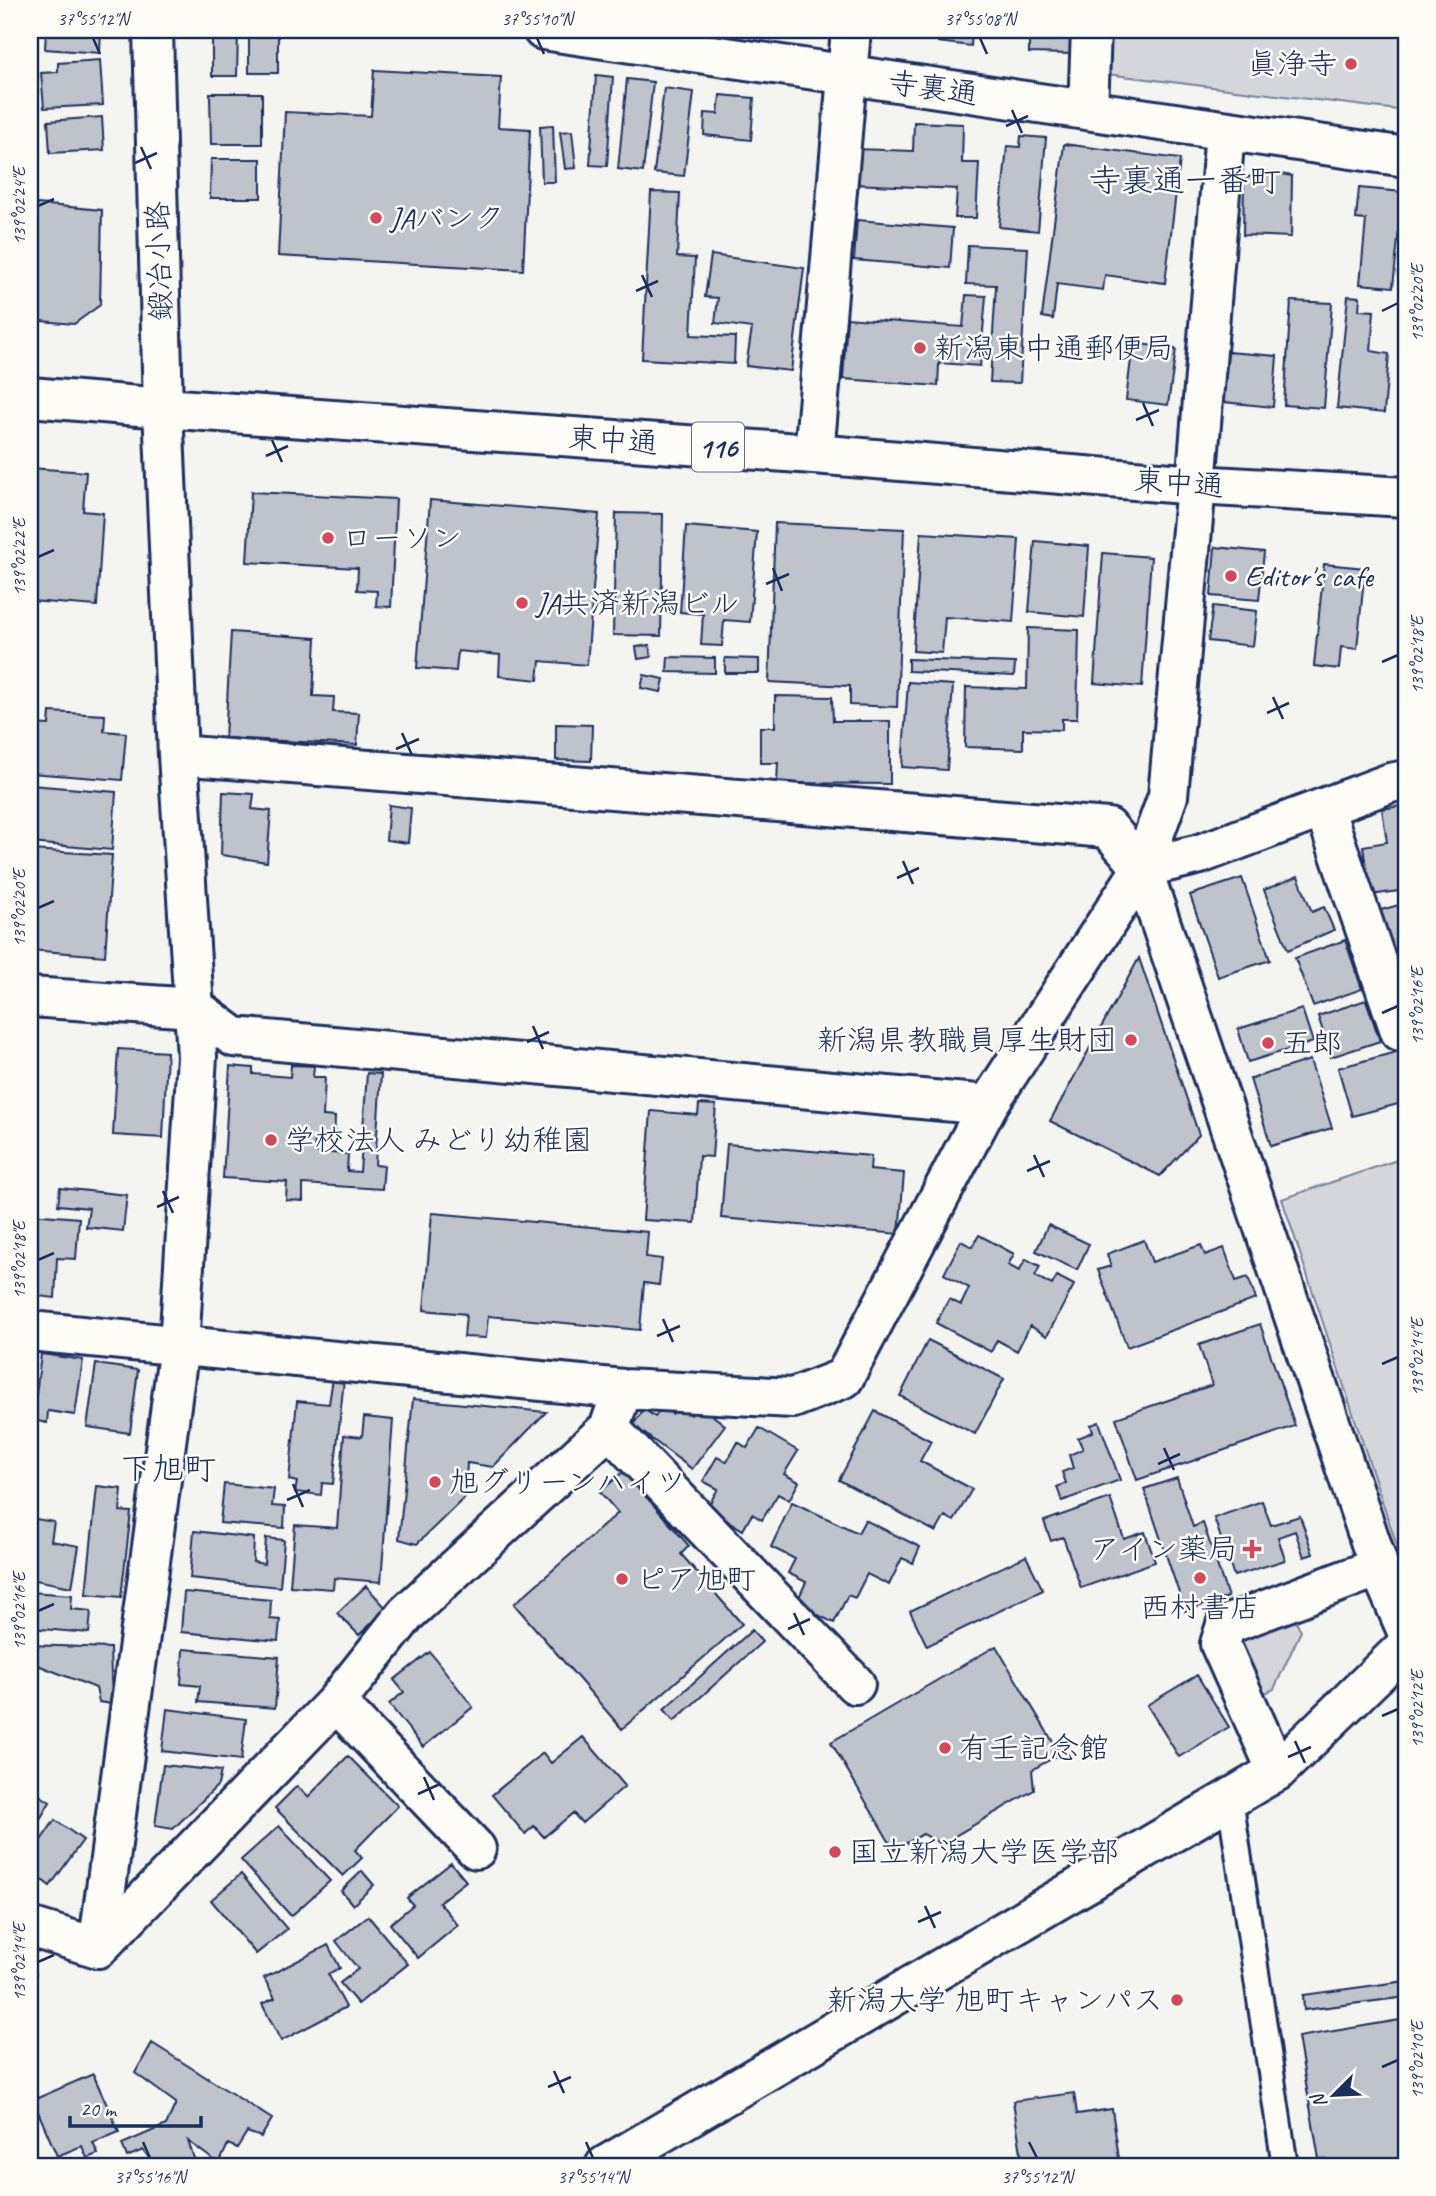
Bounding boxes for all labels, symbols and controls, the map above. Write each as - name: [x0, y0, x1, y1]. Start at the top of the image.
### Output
- text: 37°55'12"N: [58, 8, 132, 30]
- text: 37°55'10"N: [502, 8, 576, 30]
- text: 37°55'08"N: [945, 8, 1019, 30]
- place label: 眞浄寺: [1247, 45, 1337, 83]
- marker: 眞浄寺: [1343, 56, 1359, 72]
- street label: 寺裏通: [886, 63, 980, 113]
- district label: 寺裏通一番町: [1089, 160, 1281, 201]
- text: 139°02'24"E: [8, 165, 30, 245]
- place label: JAバンク: [388, 199, 504, 237]
- street label: 鍛冶小路: [138, 200, 180, 322]
- marker: JAバンク: [368, 210, 384, 226]
- text: 139°02'20"E: [1406, 262, 1428, 342]
- place label: 新潟東中通郵便局: [934, 329, 1174, 367]
- marker: 新潟東中通郵便局: [912, 340, 928, 356]
- street label: 東中通: [567, 418, 659, 462]
- road number: 116: [692, 422, 744, 472]
- street label: 東中通: [1133, 461, 1225, 505]
- text: 139°02'22"E: [8, 516, 30, 596]
- place label: ローソン: [342, 519, 462, 557]
- marker: ローソン: [320, 530, 336, 546]
- place label: Editor's cafe: [1245, 557, 1375, 595]
- marker: Editor's cafe: [1223, 568, 1239, 584]
- place label: JA共済新潟ビル: [534, 584, 740, 622]
- marker: JA共済新潟ビル: [514, 595, 530, 611]
- text: 139°02'18"E: [1406, 614, 1428, 694]
- text: 139°02'20"E: [8, 867, 30, 947]
- text: 139°02'16"E: [1406, 965, 1428, 1045]
- place label: 新潟県教職員厚生財団: [817, 1021, 1117, 1059]
- place label: 五郎: [1282, 1024, 1342, 1062]
- marker: 新潟県教職員厚生財団: [1123, 1032, 1139, 1048]
- marker: 五郎: [1260, 1035, 1276, 1051]
- place label: 学校法人 みどり幼稚園: [285, 1121, 592, 1159]
- marker: 学校法人 みどり幼稚園: [263, 1132, 279, 1148]
- text: 139°02'18"E: [8, 1219, 30, 1299]
- text: 139°02'14"E: [1406, 1316, 1428, 1396]
- district label: 下旭町: [120, 1448, 216, 1489]
- place label: 旭グリーンハイツ: [449, 1463, 686, 1501]
- marker: 旭グリーンハイツ: [427, 1474, 443, 1490]
- place label: アイン薬局: [1090, 1530, 1238, 1568]
- marker: アイン薬局: [1244, 1541, 1260, 1557]
- place label: ピア旭町: [636, 1560, 756, 1598]
- text: 139°02'16"E: [8, 1570, 30, 1650]
- marker: 西村書店: [1192, 1570, 1208, 1586]
- marker: ピア旭町: [614, 1571, 630, 1587]
- place label: 西村書店: [1140, 1588, 1260, 1626]
- text: 139°02'12"E: [1406, 1668, 1428, 1748]
- place label: 有壬記念館: [959, 1729, 1109, 1767]
- marker: 有壬記念館: [937, 1740, 953, 1756]
- place label: 国立新潟大学医学部: [849, 1833, 1119, 1871]
- marker: 国立新潟大学医学部: [827, 1844, 843, 1860]
- text: 139°02'14"E: [8, 1921, 30, 2001]
- place label: 新潟大学 旭町キャンパス: [827, 1981, 1163, 2019]
- marker: 新潟大学 旭町キャンパス: [1169, 1992, 1185, 2008]
- text: 139°02'10"E: [1406, 2019, 1428, 2099]
- north arrow: [1300, 2060, 1370, 2130]
- scale bar: [70, 2084, 201, 2128]
- text: N: [1305, 2088, 1333, 2112]
- text: 20 m: [80, 2096, 118, 2122]
- text: 37°55'16"N: [115, 2166, 189, 2188]
- text: 37°55'14"N: [558, 2166, 632, 2188]
- text: 37°55'12"N: [1002, 2166, 1076, 2188]

